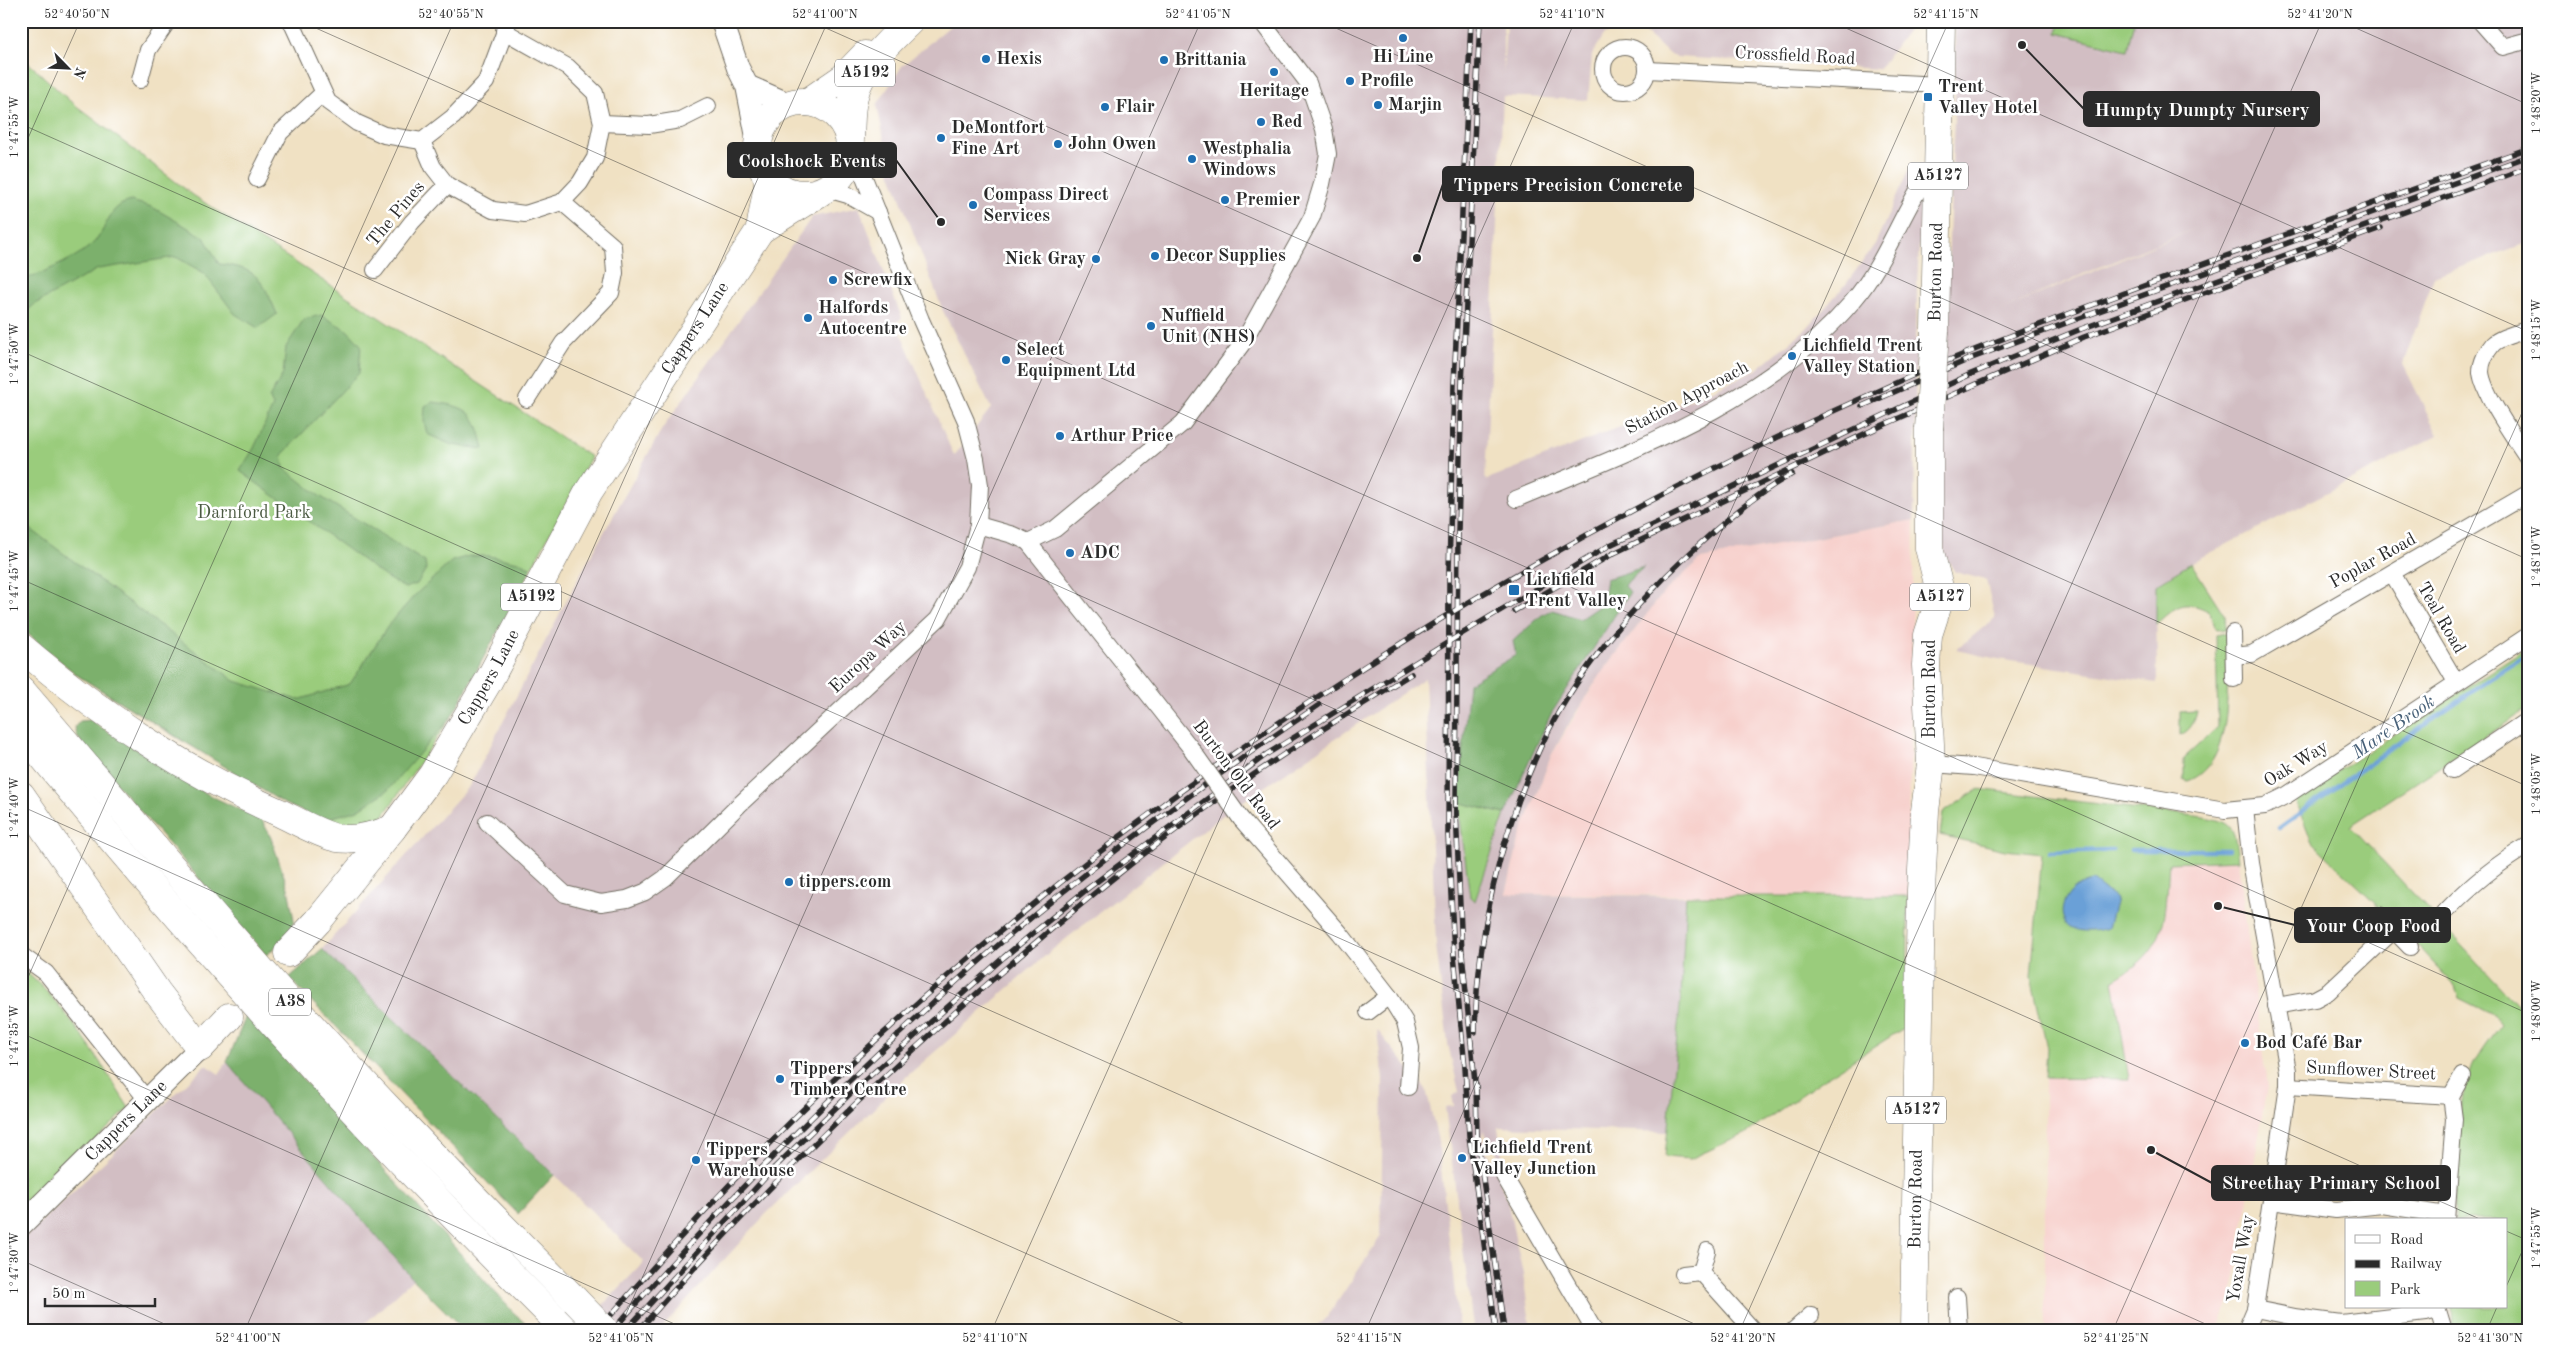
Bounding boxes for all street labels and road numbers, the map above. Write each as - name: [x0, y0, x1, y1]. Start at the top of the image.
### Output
- street label: Crossfield Road: [1734, 44, 1856, 68]
- road number: A5192: [835, 59, 895, 86]
- road number: A5127: [1908, 162, 1968, 190]
- street label: The Pines: [364, 178, 428, 250]
- street label: Burton Road: [1926, 222, 1946, 322]
- street label: Cappers Lane: [659, 279, 732, 378]
- street label: Station Approach: [1623, 358, 1752, 438]
- street label: Poplar Road: [2327, 530, 2419, 592]
- street label: Teal Road: [2414, 579, 2468, 657]
- road number: A5192: [501, 584, 561, 610]
- road number: A5127: [1910, 584, 1970, 610]
- street label: Europa Way: [826, 617, 910, 697]
- street label: Cappers Lane: [455, 627, 523, 729]
- street label: Burton Road: [1921, 639, 1939, 739]
- street label: Burton Old Road: [1189, 717, 1283, 833]
- street label: Oak Way: [2261, 737, 2332, 791]
- road number: A38: [269, 989, 311, 1016]
- street label: Sunflower Street: [2306, 1059, 2436, 1083]
- street label: Cappers Lane: [82, 1077, 171, 1165]
- road number: A5127: [1886, 1096, 1946, 1124]
- street label: Burton Road: [1906, 1149, 1926, 1249]
- street label: Yoxall Way: [2224, 1213, 2258, 1305]

